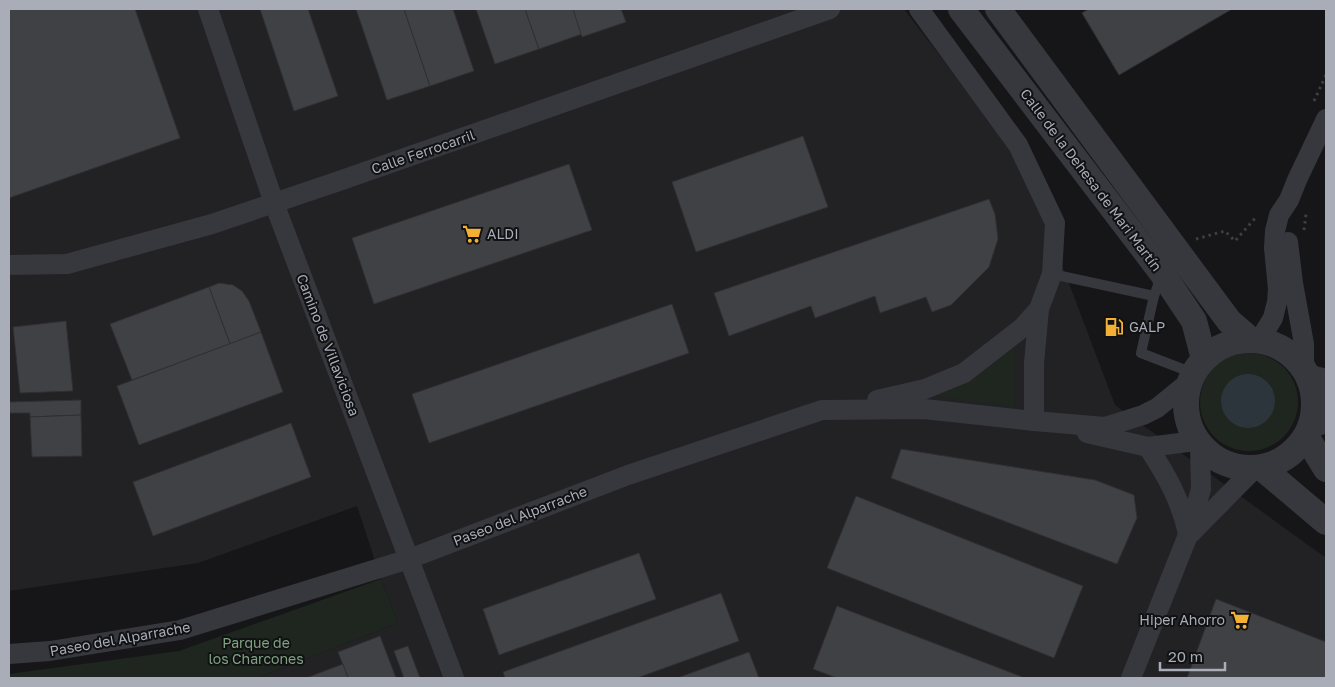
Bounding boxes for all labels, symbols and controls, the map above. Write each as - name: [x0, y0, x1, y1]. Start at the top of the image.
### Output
- street label: Calle de la Dehesa de Mari Martín: [1017, 85, 1166, 274]
- street label: Calle Ferrocarril: [369, 126, 477, 177]
- supermarket icon: ALDI: [461, 223, 483, 245]
- place label: ALDI: [487, 225, 519, 242]
- street label: Camino de Villaviciosa: [294, 271, 363, 418]
- fuel station icon: GALP: [1103, 316, 1125, 338]
- place label: GALP: [1129, 318, 1165, 335]
- street label: Paseo del Alparrache: [450, 482, 589, 549]
- supermarket icon: Hiper Ahorro: [1229, 609, 1251, 631]
- place label: Hiper Ahorro: [1139, 611, 1225, 628]
- street label: Paseo del Alparrache: [48, 618, 191, 659]
- park label: Parque de los Charcones: [208, 634, 304, 667]
- scale bar: [1160, 640, 1225, 672]
- text: 20 m: [1168, 647, 1203, 665]

